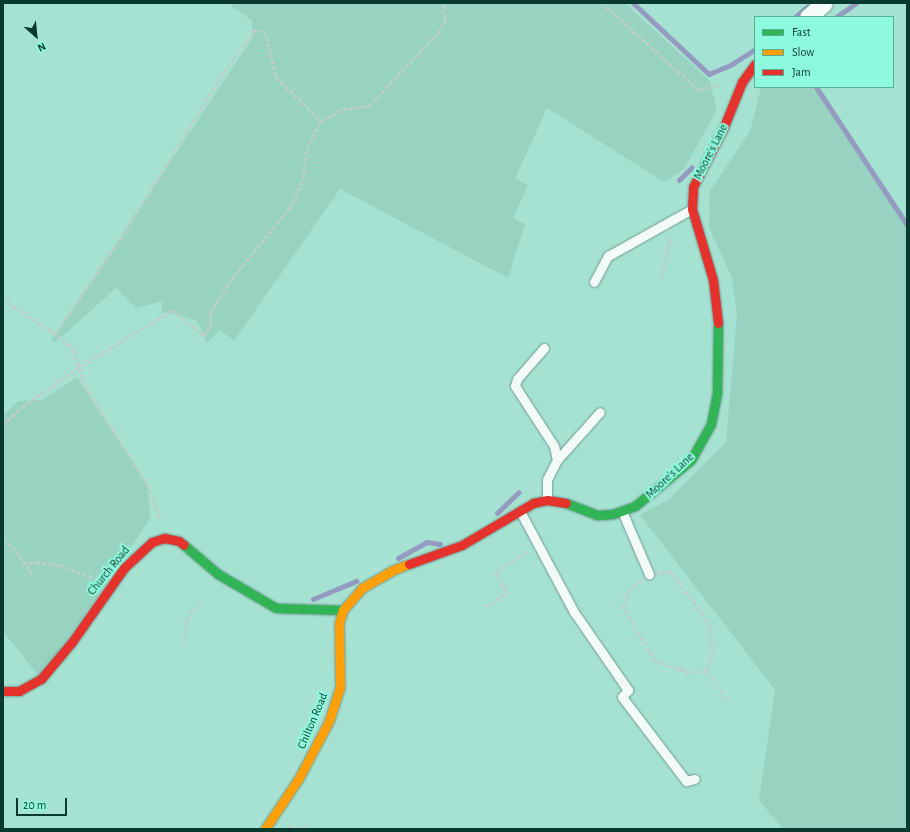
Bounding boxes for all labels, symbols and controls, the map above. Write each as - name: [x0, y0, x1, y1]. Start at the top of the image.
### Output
- north arrow: [16, 16, 56, 56]
- legend: [754, 16, 894, 88]
- text: Fast: [792, 26, 811, 38]
- text: N: [36, 40, 48, 54]
- text: Slow: [792, 46, 814, 58]
- text: Jam: [792, 66, 811, 78]
- street label: Moore's Lane: [691, 122, 731, 182]
- street label: Moore's Lane: [643, 450, 697, 502]
- street label: Church Road: [85, 544, 133, 598]
- street label: Chilton Road: [295, 691, 331, 751]
- scale bar: [18, 790, 69, 816]
- text: 20 m: [23, 799, 46, 811]

